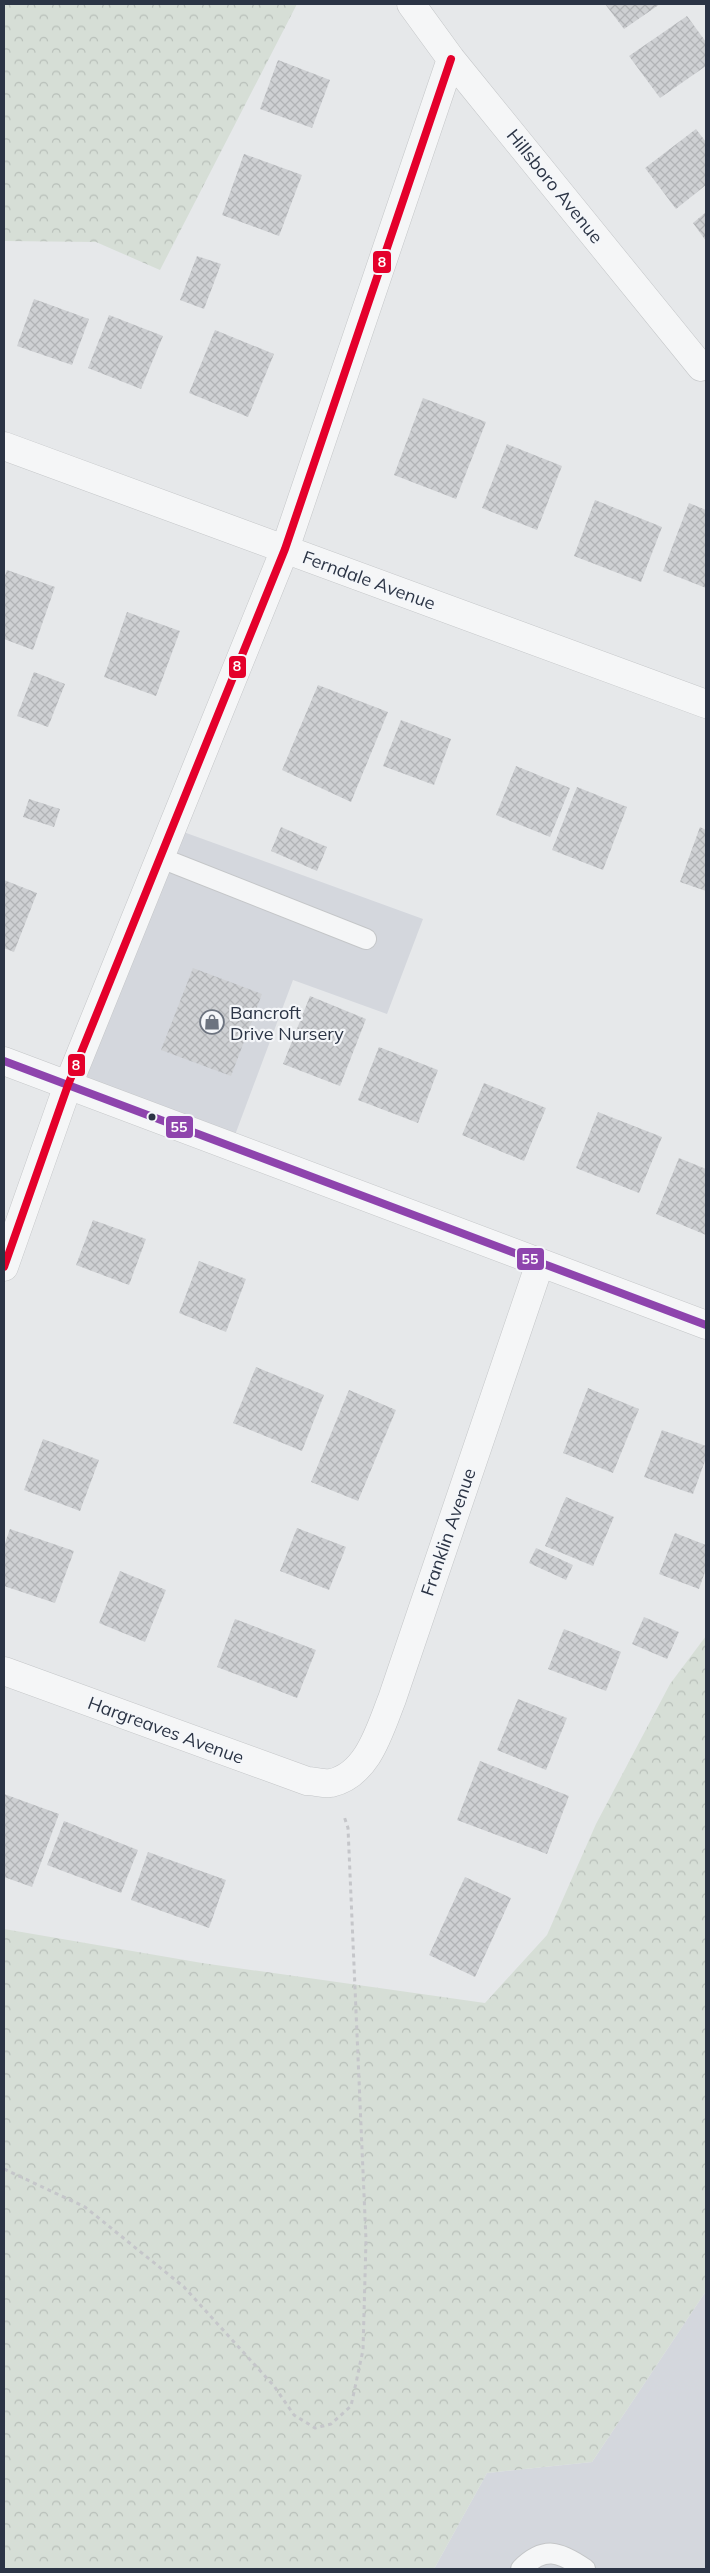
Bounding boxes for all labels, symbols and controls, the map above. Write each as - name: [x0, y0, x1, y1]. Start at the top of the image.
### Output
- street label: Hillsboro Avenue: [502, 124, 608, 248]
- line badge: 8: [372, 250, 392, 274]
- text: 8: [378, 253, 386, 271]
- street label: Ferndale Avenue: [299, 545, 439, 615]
- line badge: 8: [228, 655, 247, 679]
- text: 8: [233, 657, 241, 675]
- place label: Bancroft Drive Nursery: [230, 1001, 344, 1045]
- shop icon: Bancroft Drive Nursery: [199, 1009, 225, 1035]
- line badge: 8: [67, 1053, 86, 1077]
- text: 8: [72, 1056, 80, 1074]
- unlabelled marker: [147, 1112, 157, 1122]
- line badge: 55: [165, 1115, 194, 1139]
- text: 55: [171, 1118, 187, 1136]
- line badge: 55: [516, 1247, 545, 1271]
- text: 55: [522, 1250, 538, 1268]
- street label: Franklin Avenue: [415, 1465, 481, 1599]
- street label: Hargreaves Avenue: [85, 1691, 247, 1769]

